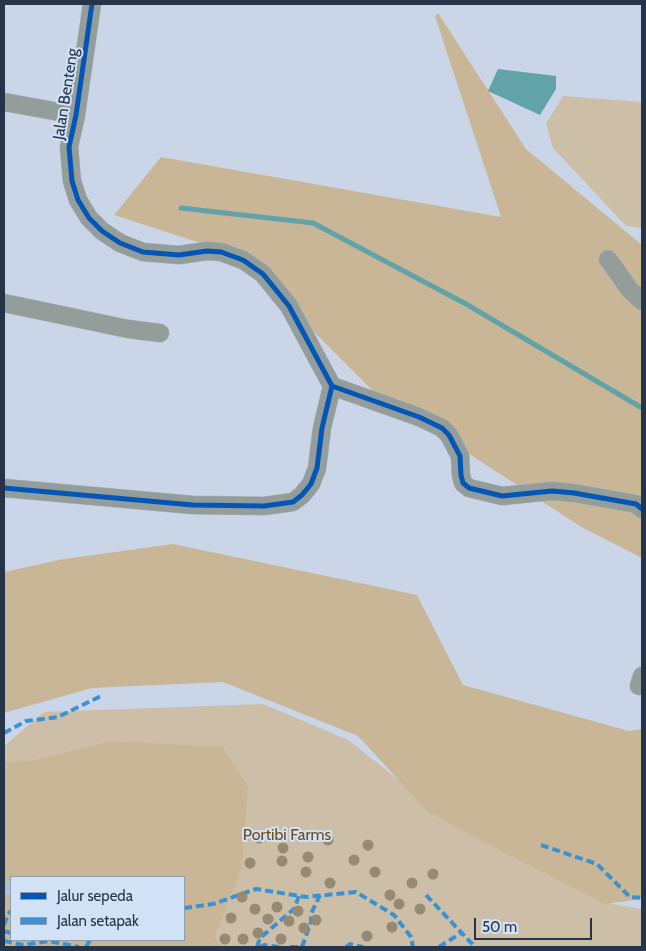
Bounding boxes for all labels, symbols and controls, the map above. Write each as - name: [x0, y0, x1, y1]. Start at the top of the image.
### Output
- street label: Jalan Benteng: [49, 47, 83, 141]
- park label: Portibi Farms: [243, 825, 331, 845]
- legend: [10, 876, 185, 941]
- text: Jalur sepeda: [57, 887, 133, 905]
- scale bar: [476, 908, 594, 940]
- text: Jalan setapak: [57, 912, 139, 930]
- text: 50 m: [482, 918, 517, 936]

